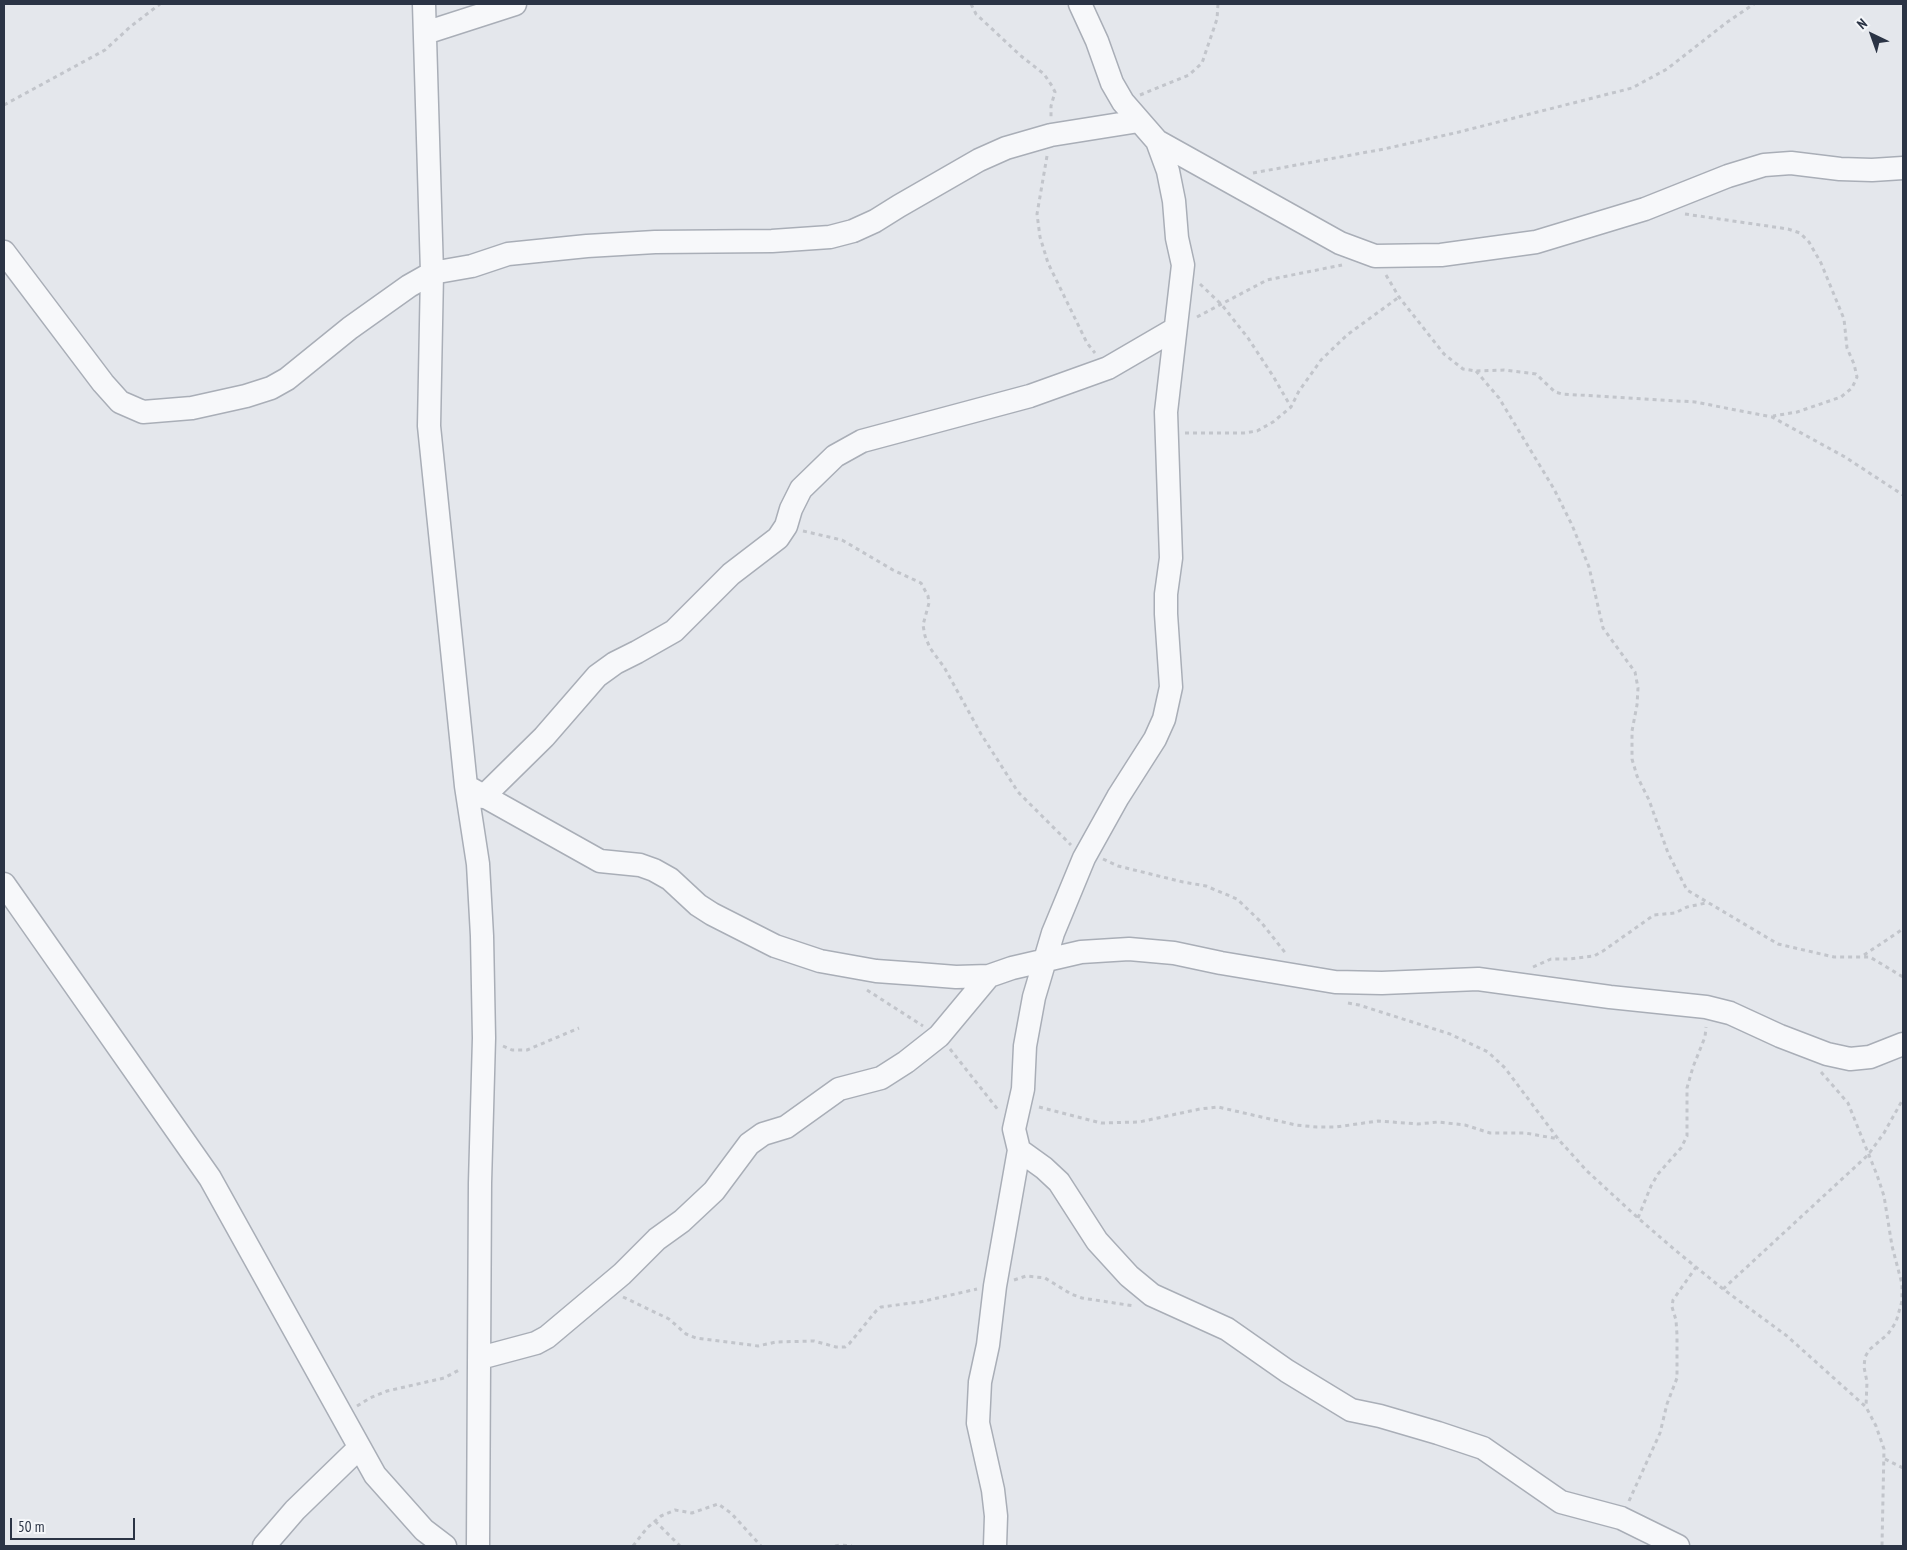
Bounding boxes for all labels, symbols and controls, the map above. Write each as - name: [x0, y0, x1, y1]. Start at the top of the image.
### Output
- north arrow: [1847, 10, 1897, 60]
- text: N: [1853, 15, 1871, 33]
- scale bar: [12, 1508, 138, 1540]
- text: 50 m: [18, 1517, 44, 1536]

